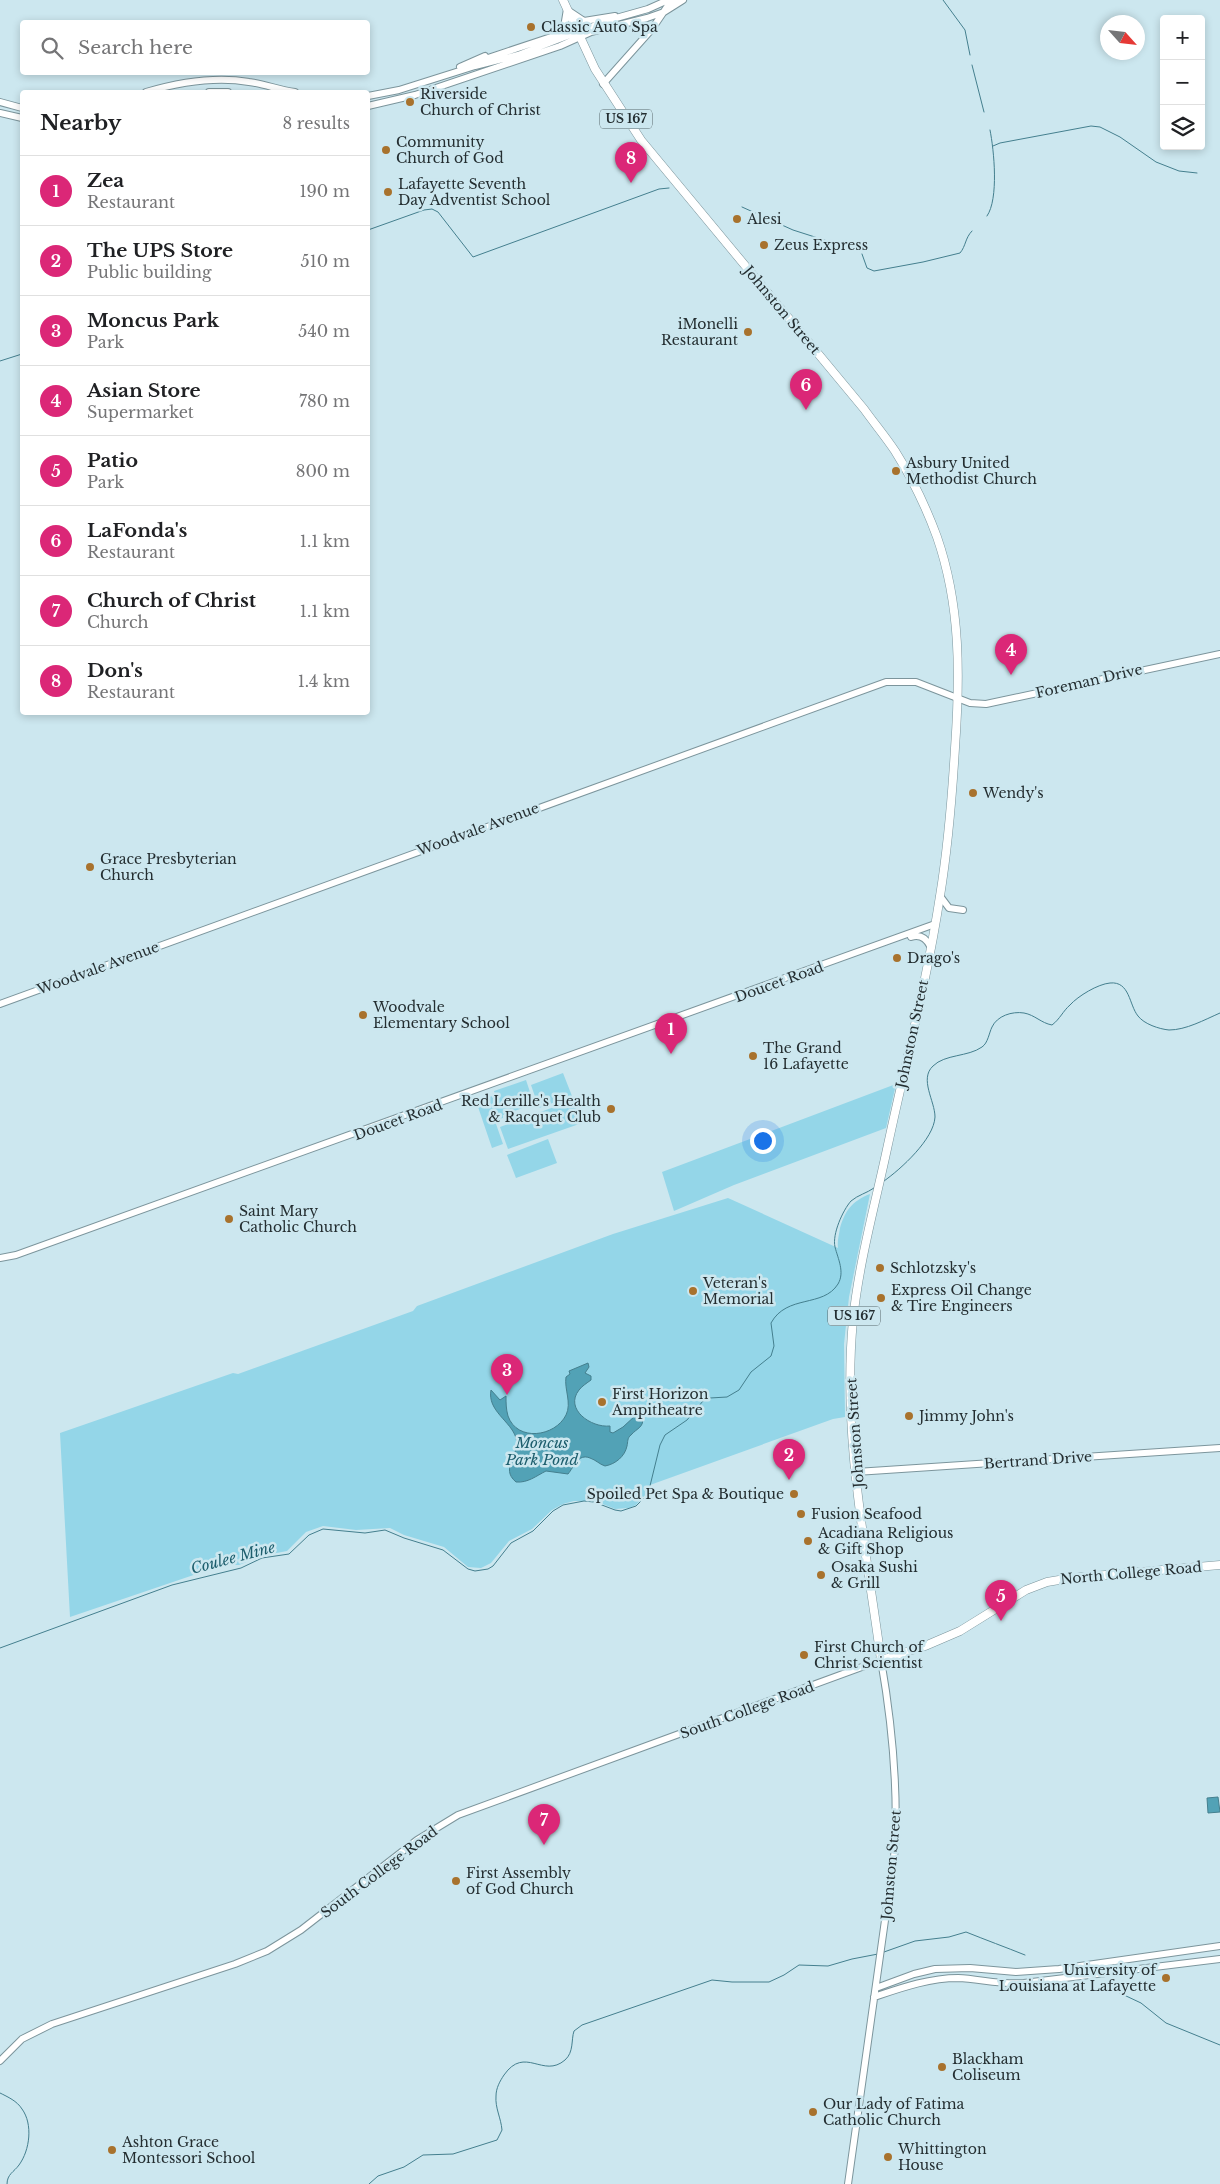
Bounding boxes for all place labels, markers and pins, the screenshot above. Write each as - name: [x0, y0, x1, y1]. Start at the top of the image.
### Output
- place label: Classic Auto Spa: [541, 18, 658, 36]
- marker: Classic Auto Spa: [525, 21, 537, 33]
- place label: Riverside Church of Christ: [420, 85, 542, 119]
- marker: Riverside Church of Christ: [404, 96, 416, 108]
- place label: Community Church of God: [396, 133, 504, 167]
- pin: 8: [615, 142, 647, 183]
- marker: Community Church of God: [380, 144, 392, 156]
- place label: Lafayette Seventh Day Adventist School: [398, 175, 551, 209]
- marker: Lafayette Seventh Day Adventist School: [382, 186, 394, 198]
- place label: Alesi: [746, 210, 782, 228]
- marker: Alesi: [731, 213, 743, 225]
- place label: Zeus Express: [774, 236, 868, 254]
- marker: Zeus Express: [758, 239, 770, 251]
- place label: iMonelli Restaurant: [661, 315, 739, 349]
- marker: iMonelli Restaurant: [742, 326, 754, 338]
- pin: 6: [790, 369, 822, 410]
- place label: Asbury United Methodist Church: [905, 454, 1037, 488]
- marker: Asbury United Methodist Church: [890, 465, 902, 477]
- pin: 4: [995, 634, 1027, 675]
- place label: Wendy's: [982, 784, 1044, 802]
- marker: Wendy's: [967, 787, 979, 799]
- place label: Grace Presbyterian Church: [100, 850, 237, 884]
- marker: Grace Presbyterian Church: [84, 861, 96, 873]
- place label: Drago's: [907, 949, 960, 967]
- marker: Drago's: [891, 952, 903, 964]
- place label: Woodvale Elementary School: [372, 998, 510, 1032]
- marker: Woodvale Elementary School: [357, 1009, 369, 1021]
- pin: 1: [655, 1013, 687, 1054]
- place label: The Grand 16 Lafayette: [763, 1039, 849, 1073]
- marker: The Grand 16 Lafayette: [747, 1050, 759, 1062]
- place label: Red Lerille's Health & Racquet Club: [461, 1092, 601, 1126]
- marker: Red Lerille's Health & Racquet Club: [605, 1103, 617, 1115]
- place label: Saint Mary Catholic Church: [239, 1202, 357, 1236]
- marker: Saint Mary Catholic Church: [223, 1213, 235, 1225]
- place label: Schlotzsky's: [890, 1259, 976, 1277]
- marker: Schlotzsky's: [874, 1262, 886, 1274]
- place label: Veteran's Memorial: [702, 1274, 774, 1308]
- place label: Express Oil Change & Tire Engineers: [891, 1281, 1032, 1315]
- marker: Veteran's Memorial: [687, 1285, 699, 1297]
- marker: Express Oil Change & Tire Engineers: [875, 1292, 887, 1304]
- pin: 3: [491, 1354, 523, 1395]
- place label: First Horizon Ampitheatre: [611, 1385, 709, 1419]
- marker: First Horizon Ampitheatre: [596, 1396, 608, 1408]
- place label: Jimmy John's: [917, 1407, 1014, 1425]
- marker: Jimmy John's: [903, 1410, 915, 1422]
- pin: 2: [773, 1439, 805, 1480]
- place label: Spoiled Pet Spa & Boutique: [587, 1485, 784, 1503]
- marker: Spoiled Pet Spa & Boutique: [788, 1488, 800, 1500]
- place label: Fusion Seafood: [811, 1505, 922, 1523]
- marker: Fusion Seafood: [795, 1508, 807, 1520]
- place label: Acadiana Religious & Gift Shop: [817, 1524, 953, 1558]
- marker: Acadiana Religious & Gift Shop: [802, 1535, 814, 1547]
- place label: Osaka Sushi & Grill: [831, 1558, 918, 1592]
- marker: Osaka Sushi & Grill: [815, 1569, 827, 1581]
- pin: 5: [985, 1580, 1017, 1621]
- place label: First Church of Christ Scientist: [814, 1638, 926, 1672]
- marker: First Church of Christ Scientist: [798, 1649, 810, 1661]
- pin: 7: [528, 1804, 560, 1845]
- place label: First Assembly of God Church: [466, 1864, 574, 1898]
- marker: First Assembly of God Church: [450, 1875, 462, 1887]
- place label: University of Louisiana at Lafayette: [999, 1961, 1158, 1995]
- marker: University of Louisiana at Lafayette: [1160, 1972, 1172, 1984]
- place label: Blackham Coliseum: [952, 2050, 1024, 2084]
- marker: Blackham Coliseum: [936, 2061, 948, 2073]
- place label: Our Lady of Fatima Catholic Church: [823, 2095, 964, 2129]
- marker: Our Lady of Fatima Catholic Church: [807, 2106, 819, 2118]
- place label: Ashton Grace Montessori School: [121, 2133, 256, 2167]
- place label: Whittington House: [897, 2140, 987, 2174]
- marker: Ashton Grace Montessori School: [106, 2144, 118, 2156]
- marker: Whittington House: [882, 2151, 894, 2163]

